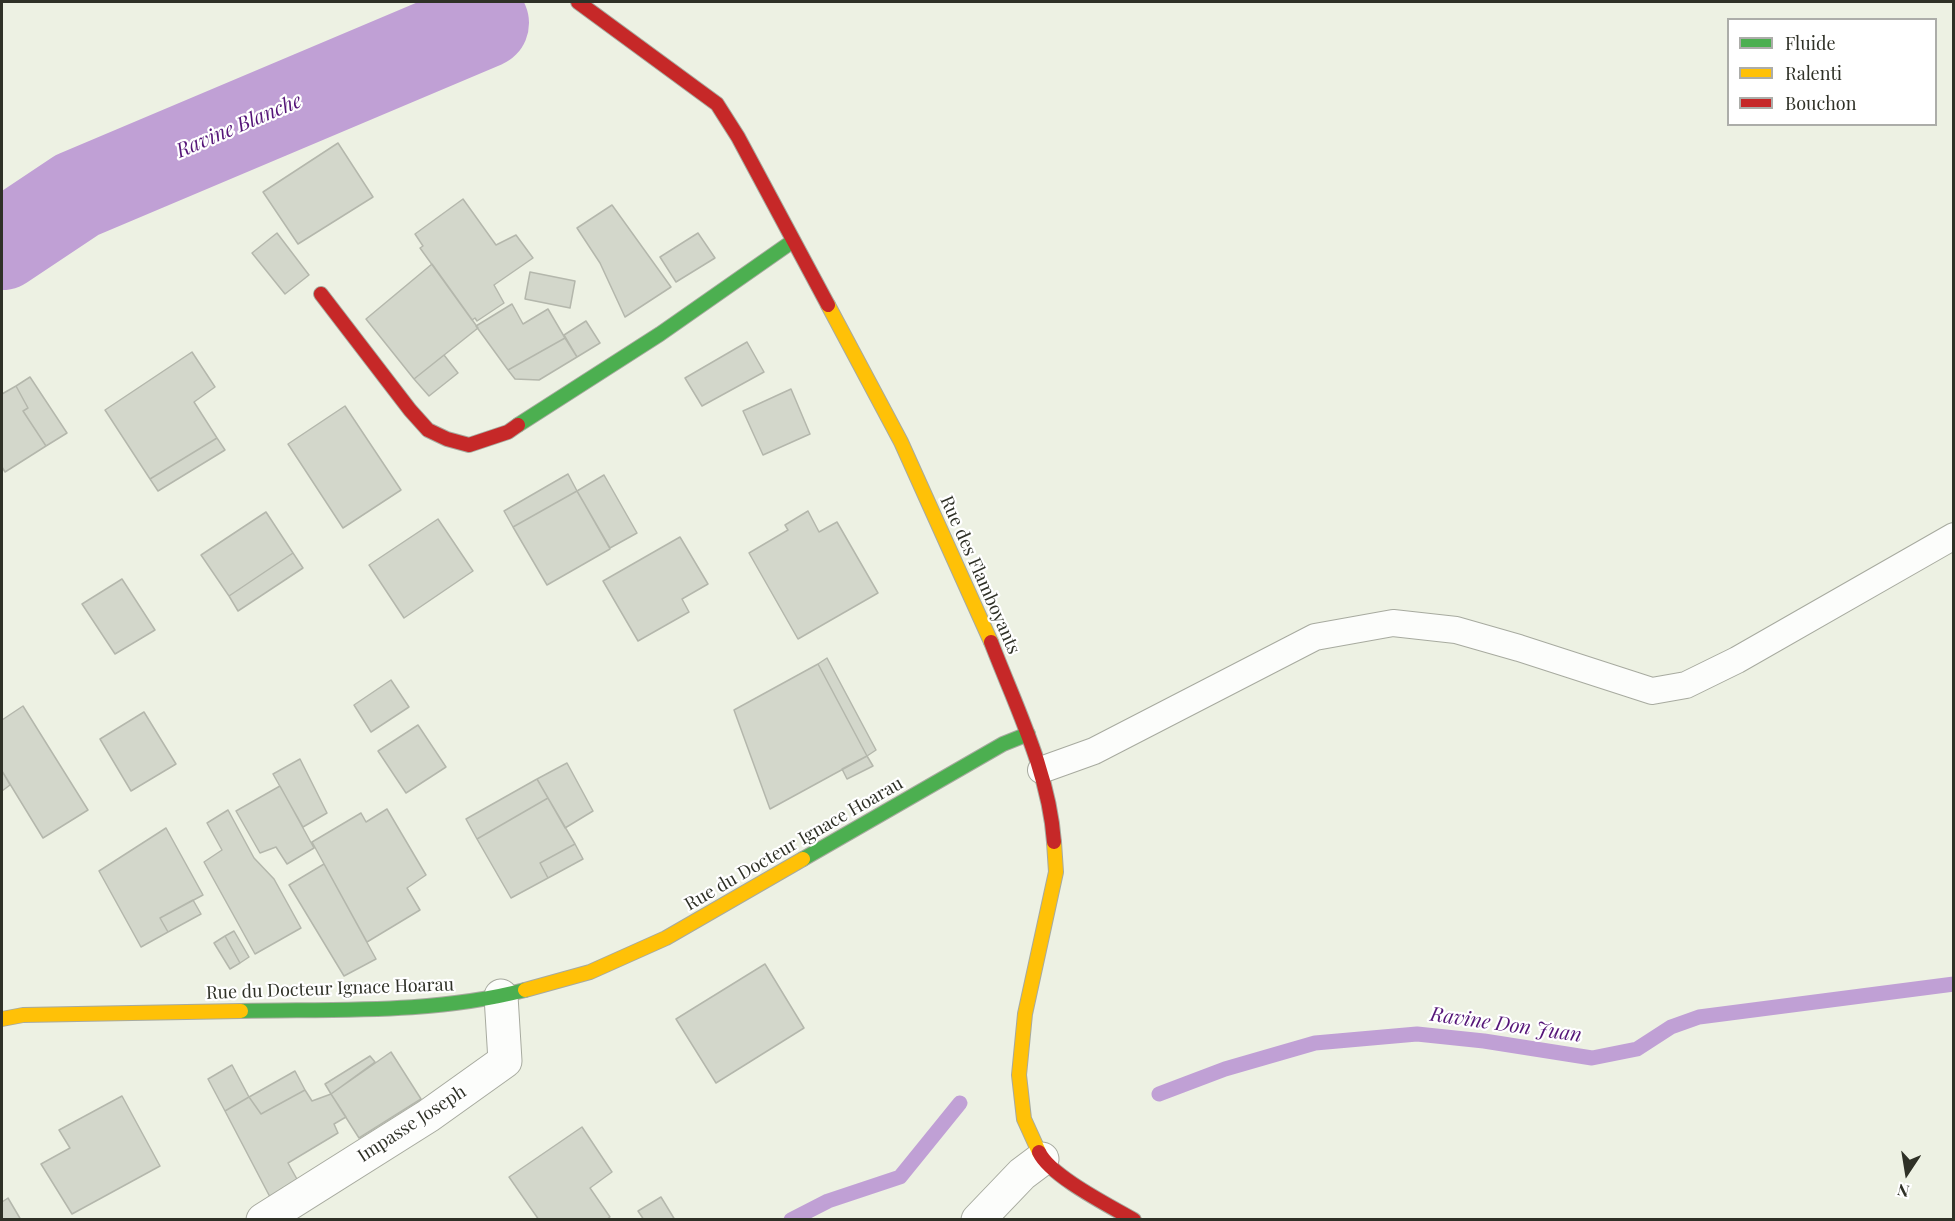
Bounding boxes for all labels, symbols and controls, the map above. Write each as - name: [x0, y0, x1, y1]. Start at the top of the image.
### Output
- legend: [1727, 18, 1937, 126]
- text: Fluide: [1785, 31, 1836, 55]
- text: Ralenti: [1785, 61, 1842, 85]
- water label: Ravine Blanche: [173, 89, 305, 163]
- text: Bouchon: [1785, 91, 1856, 115]
- street label: Rue des Flamboyants: [935, 493, 1025, 657]
- street label: Rue du Docteur Ignace Hoarau: [681, 773, 907, 915]
- street label: Rue du Docteur Ignace Hoarau: [206, 974, 454, 1004]
- water label: Ravine Don Juan: [1429, 1002, 1583, 1048]
- street label: Impasse Joseph: [354, 1081, 470, 1167]
- north arrow: [1877, 1143, 1937, 1203]
- text: N: [1895, 1180, 1911, 1203]

